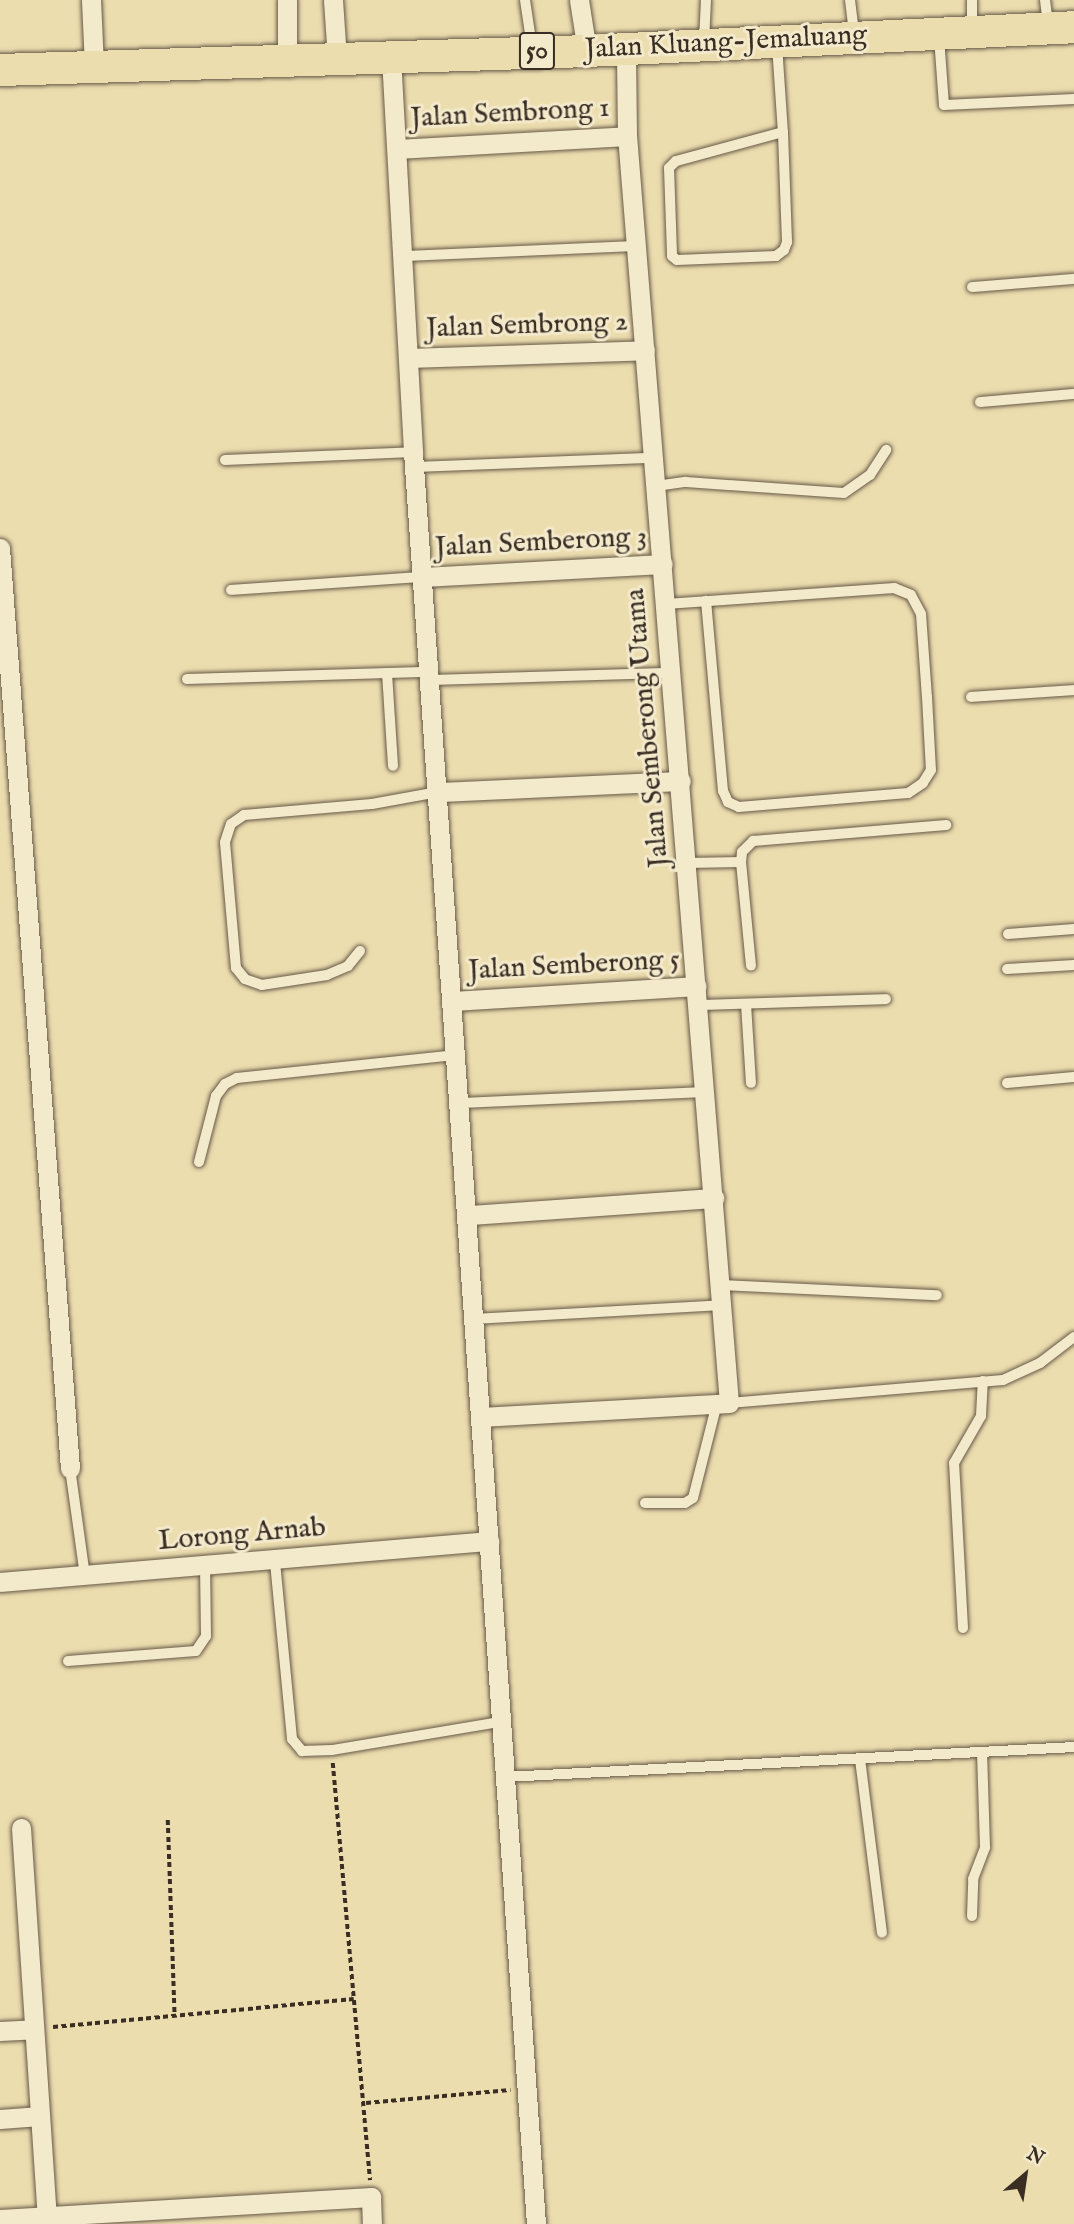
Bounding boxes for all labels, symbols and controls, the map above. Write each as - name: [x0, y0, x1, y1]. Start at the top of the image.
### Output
- street label: Jalan Kluang-Jemaluang: [584, 19, 868, 67]
- road number: 50: [518, 28, 556, 74]
- street label: Jalan Sembrong 1: [410, 92, 610, 136]
- street label: Jalan Sembrong 2: [426, 306, 628, 346]
- street label: Jalan Semberong 3: [434, 521, 648, 565]
- street label: Jalan Semberong Utama: [619, 587, 677, 869]
- street label: Jalan Semberong 5: [467, 944, 681, 988]
- street label: Lorong Arnab: [157, 1511, 327, 1559]
- north arrow: [990, 2140, 1060, 2210]
- text: N: [1022, 2142, 1048, 2171]

